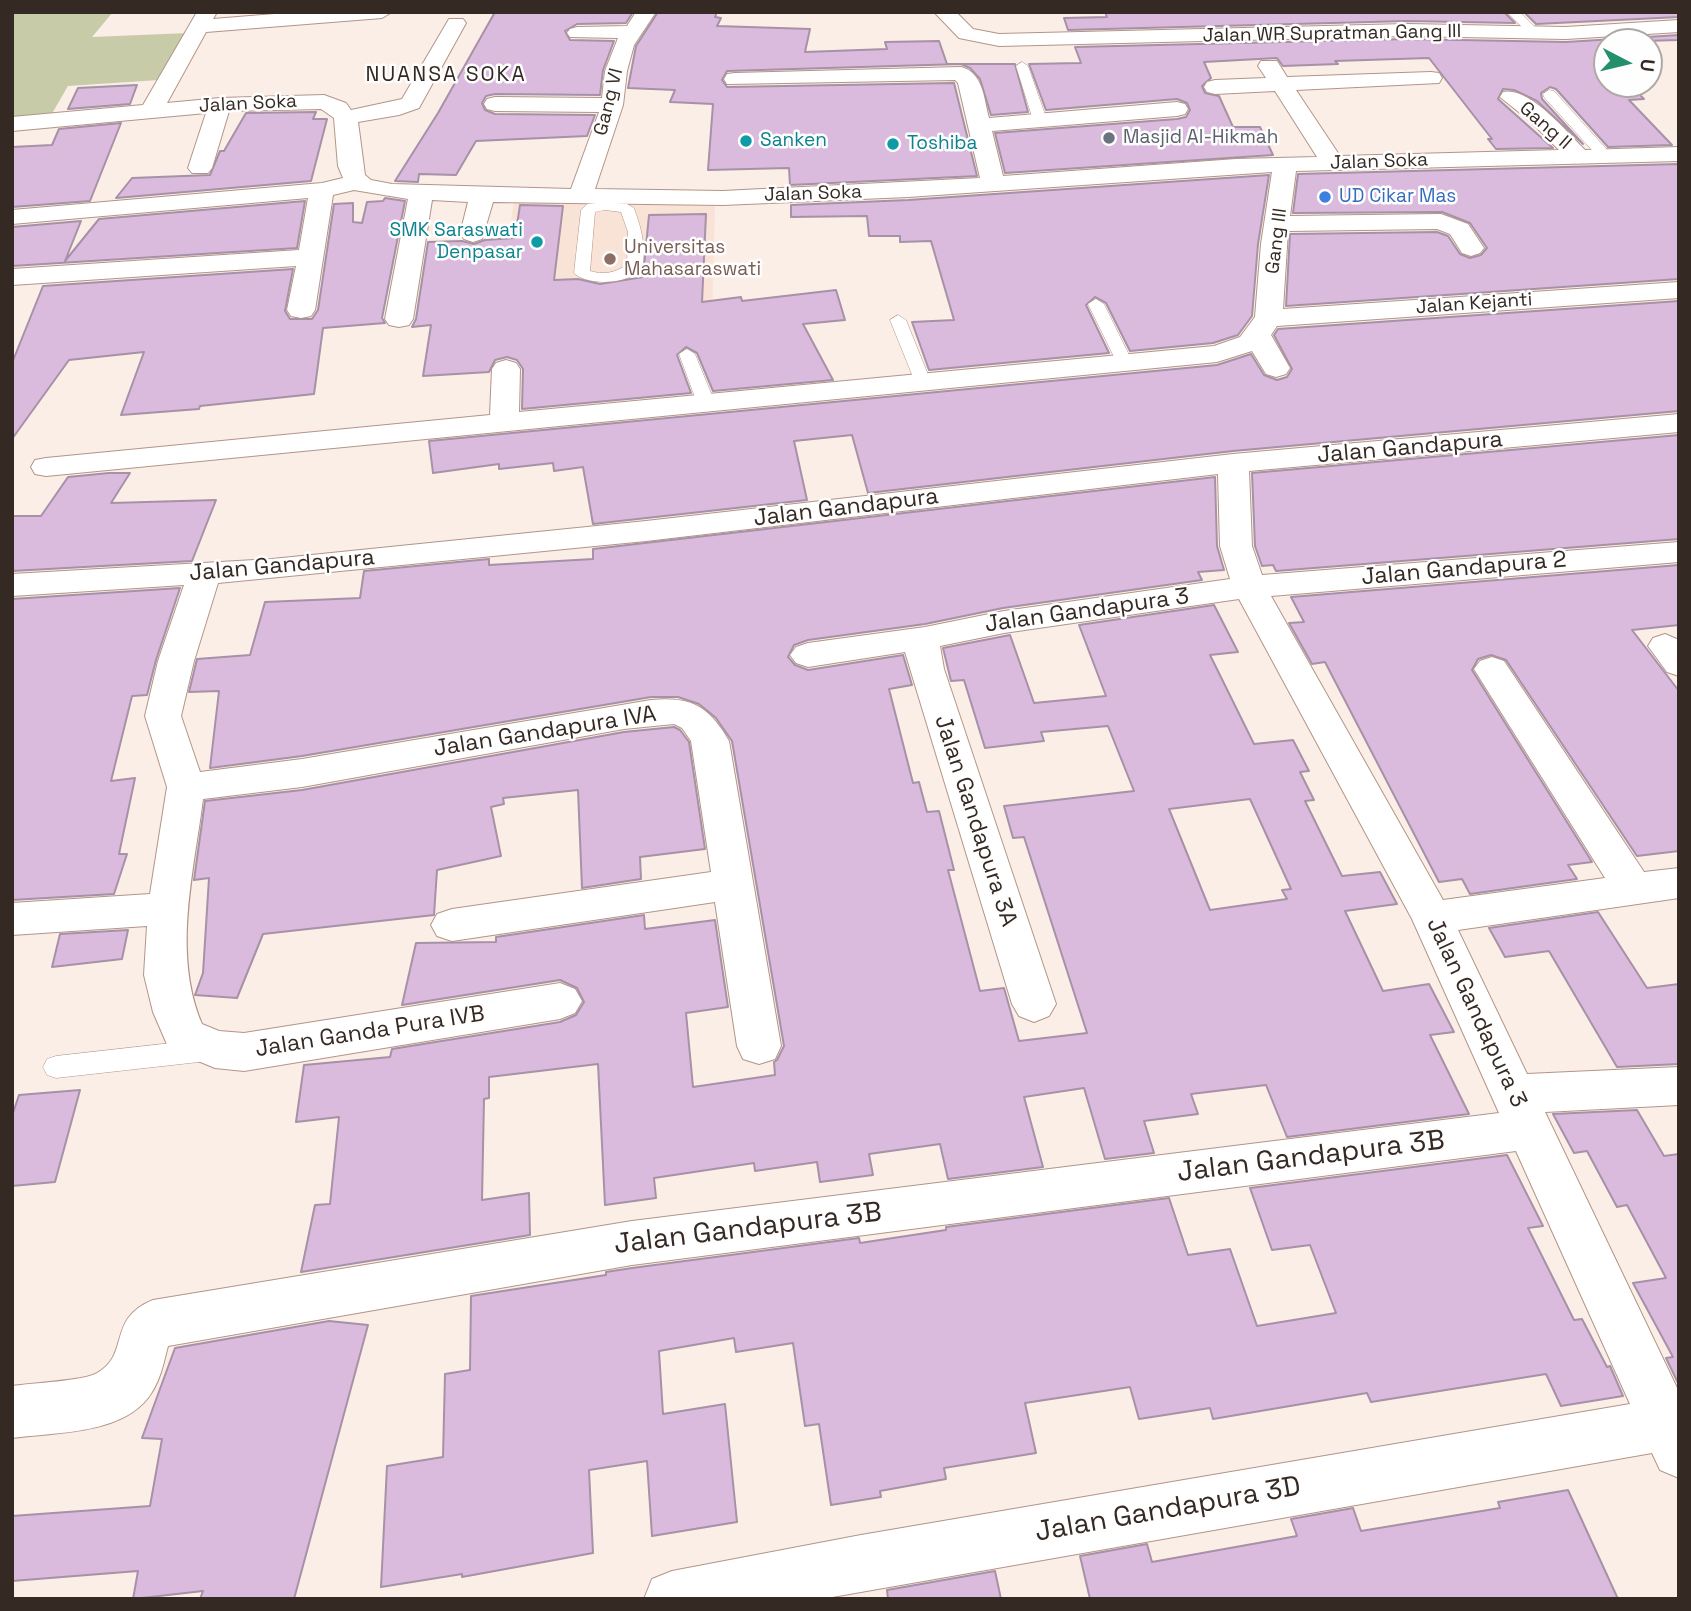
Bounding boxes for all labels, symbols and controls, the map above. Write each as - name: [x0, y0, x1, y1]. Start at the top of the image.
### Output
- street label: Jalan WR Supratman Gang III: [1202, 20, 1462, 48]
- north arrow: [1593, 28, 1663, 98]
- text: U: [1634, 58, 1661, 73]
- district label: NUANSA SOKA: [367, 62, 525, 88]
- street label: Gang VI: [590, 66, 628, 138]
- street label: Jalan Soka: [198, 90, 298, 118]
- street label: Gang II: [1514, 97, 1576, 155]
- place label: Masjid Al-Hikmah: [1123, 127, 1278, 149]
- place label: Sanken: [760, 130, 827, 152]
- marker: Masjid Al-Hikmah: [1101, 130, 1117, 146]
- marker: Sanken: [738, 133, 754, 149]
- place label: Toshiba: [907, 133, 977, 155]
- marker: Toshiba: [885, 136, 901, 152]
- street label: Jalan Soka: [1330, 149, 1428, 175]
- street label: Jalan Soka: [764, 181, 862, 207]
- place label: UD Cikar Mas: [1339, 186, 1456, 208]
- marker: UD Cikar Mas: [1317, 189, 1333, 205]
- street label: Gang III: [1262, 207, 1292, 275]
- place label: SMK Saraswati Denpasar: [390, 220, 523, 264]
- marker: SMK Saraswati Denpasar: [529, 234, 545, 250]
- place label: Universitas Mahasaraswati: [624, 237, 761, 281]
- marker: Universitas Mahasaraswati: [602, 251, 618, 267]
- street label: Jalan Kejanti: [1415, 289, 1533, 319]
- street label: Jalan Gandapura: [1316, 426, 1504, 470]
- street label: Jalan Gandapura: [752, 483, 940, 533]
- street label: Jalan Gandapura: [188, 544, 376, 588]
- street label: Jalan Gandapura 2: [1360, 546, 1568, 592]
- street label: Jalan Gandapura 3: [983, 583, 1191, 639]
- street label: Jalan Gandapura IVA: [432, 701, 658, 763]
- street label: Jalan Gandapura 3A: [928, 712, 1022, 930]
- street label: Jalan Gandapura 3: [1420, 914, 1532, 1112]
- street label: Jalan Ganda Pura IVB: [253, 1000, 487, 1064]
- street label: Jalan Gandapura 3B: [1175, 1124, 1447, 1190]
- street label: Jalan Gandapura 3B: [612, 1196, 884, 1262]
- street label: Jalan Gandapura 3D: [1033, 1470, 1303, 1550]

